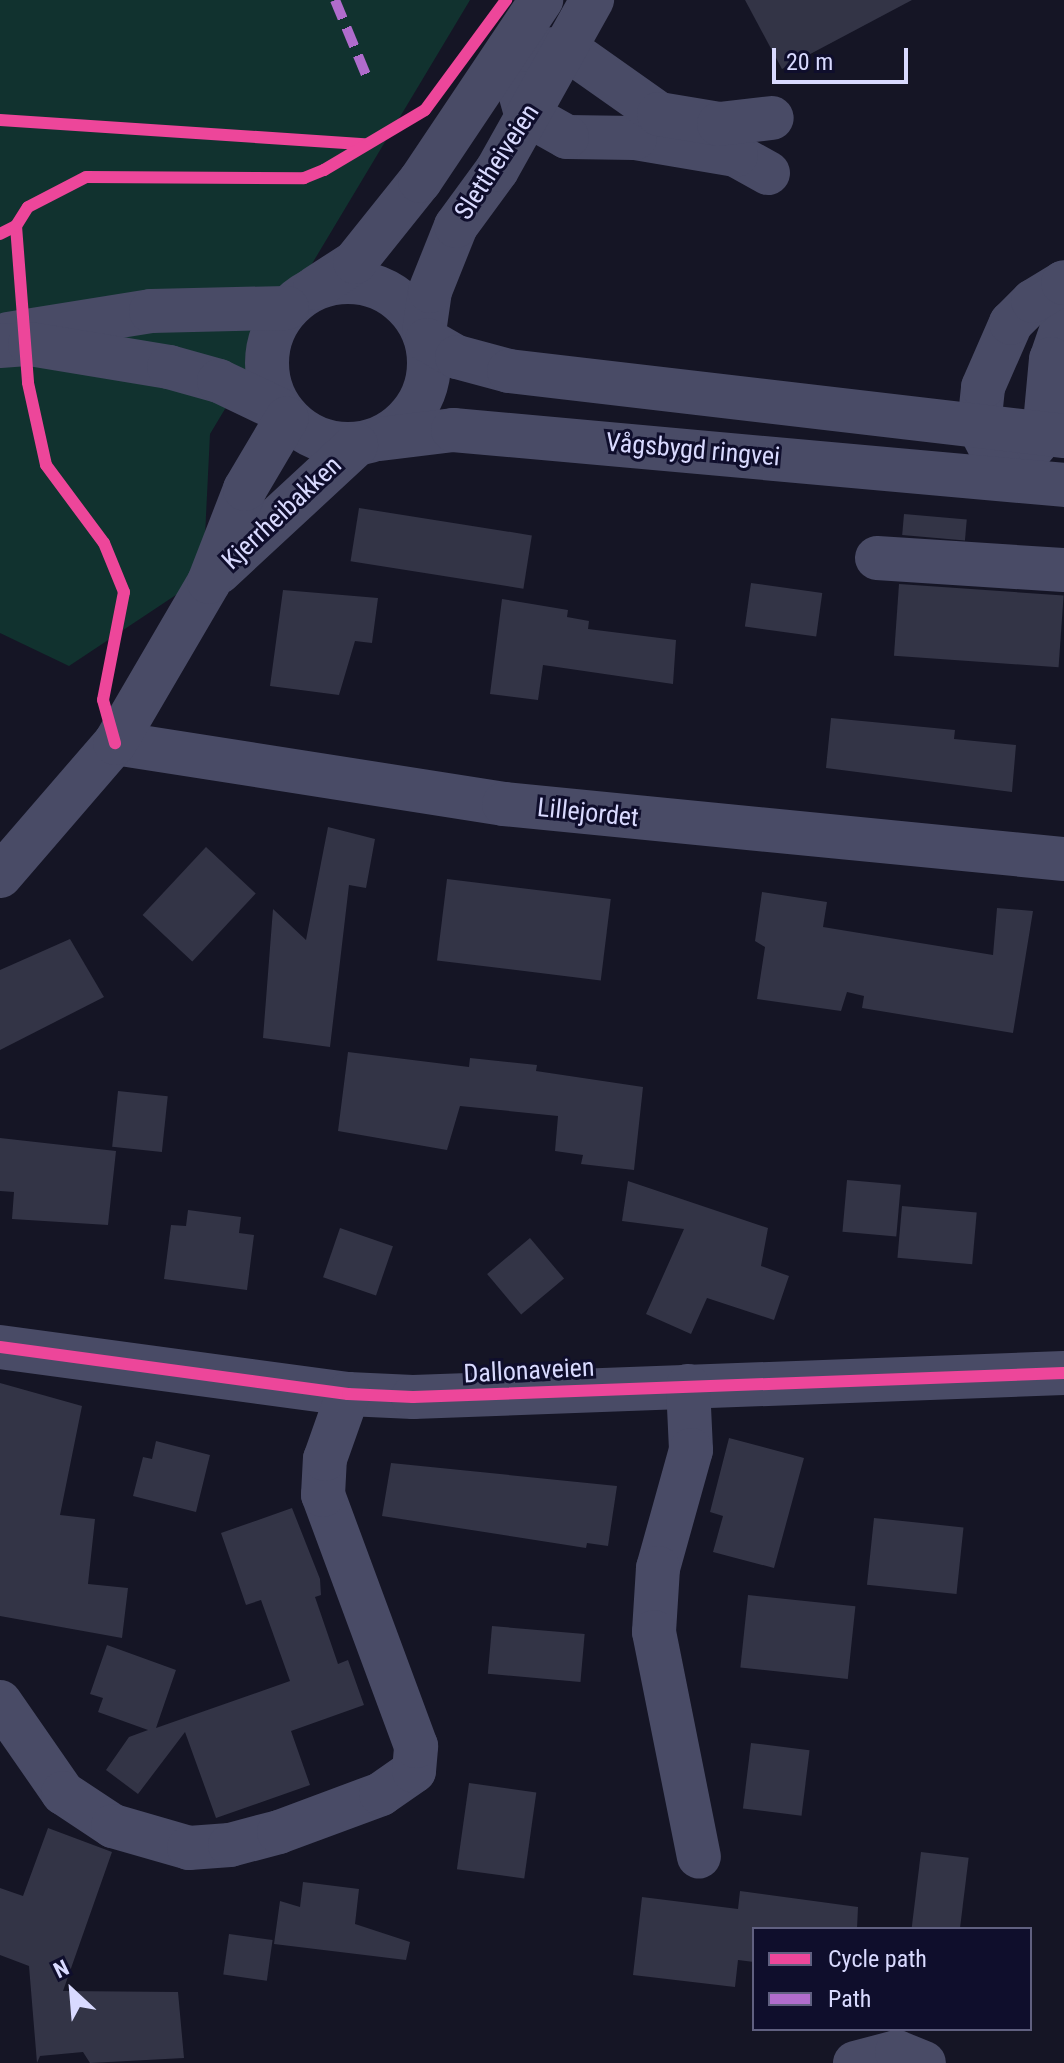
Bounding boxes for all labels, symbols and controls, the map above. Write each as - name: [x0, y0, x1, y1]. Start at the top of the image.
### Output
- scale bar: [776, 32, 912, 82]
- text: 20 m: [786, 48, 833, 76]
- street label: Slettheiveien: [448, 98, 546, 226]
- street label: Vågsbygd ringvei: [605, 427, 781, 473]
- street label: Kjerrheibakken: [216, 450, 348, 576]
- street label: Lillejordet: [536, 792, 640, 834]
- street label: Dallonaveien: [463, 1352, 595, 1390]
- legend: [752, 1927, 1032, 2031]
- text: Cycle path: [828, 1945, 927, 1973]
- north arrow: [32, 1951, 112, 2031]
- text: N: [50, 1955, 73, 1983]
- text: Path: [828, 1985, 871, 2013]

